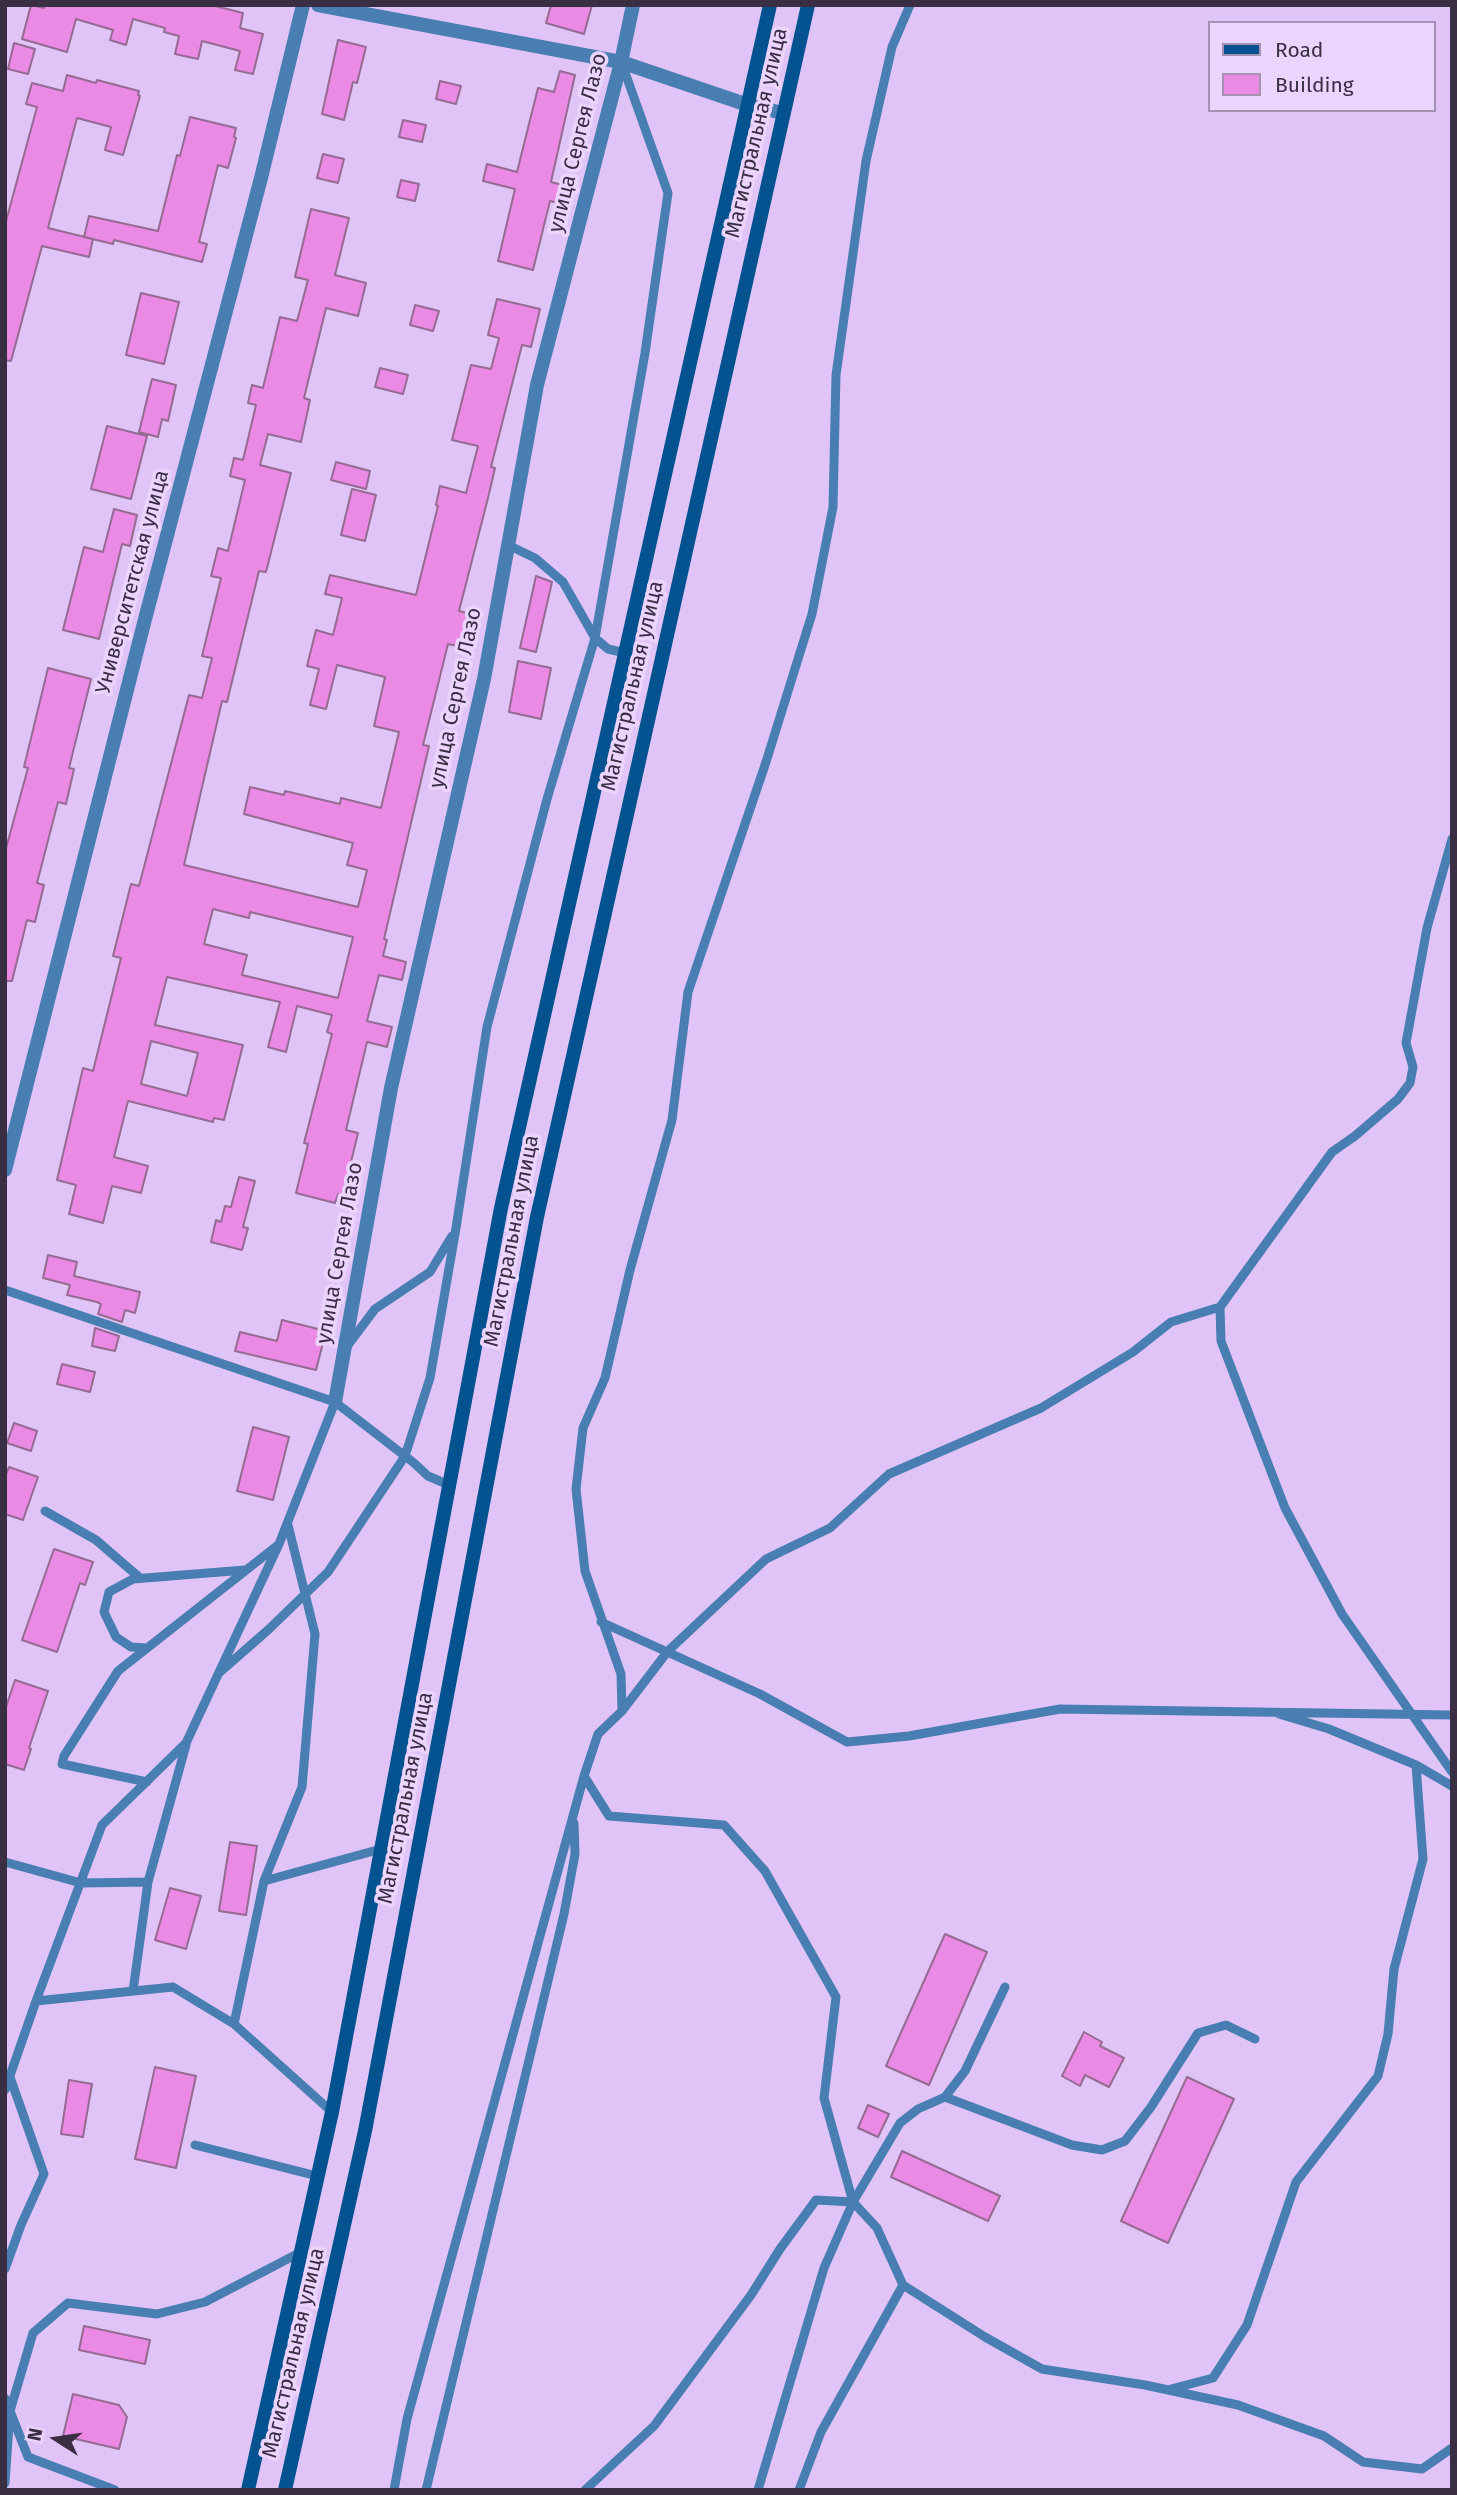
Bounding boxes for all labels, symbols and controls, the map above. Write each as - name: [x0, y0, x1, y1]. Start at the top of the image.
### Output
- legend: [1208, 21, 1436, 112]
- street label: Магистральная улица: [721, 25, 793, 241]
- text: Road: [1275, 37, 1323, 63]
- street label: улица Сергея Лазо: [544, 51, 612, 235]
- text: Building: [1275, 72, 1354, 98]
- street label: Университетская улица: [91, 467, 175, 697]
- street label: Магистральная улица: [597, 578, 669, 794]
- street label: улица Сергея Лазо: [425, 605, 487, 791]
- street label: Магистральная улица: [479, 1133, 545, 1349]
- street label: улица Сергея Лазо: [312, 1160, 368, 1346]
- street label: Магистральная улица: [373, 1690, 439, 1906]
- street label: Магистральная улица: [258, 2245, 330, 2461]
- north arrow: [21, 2404, 91, 2474]
- text: N: [22, 2426, 48, 2443]

